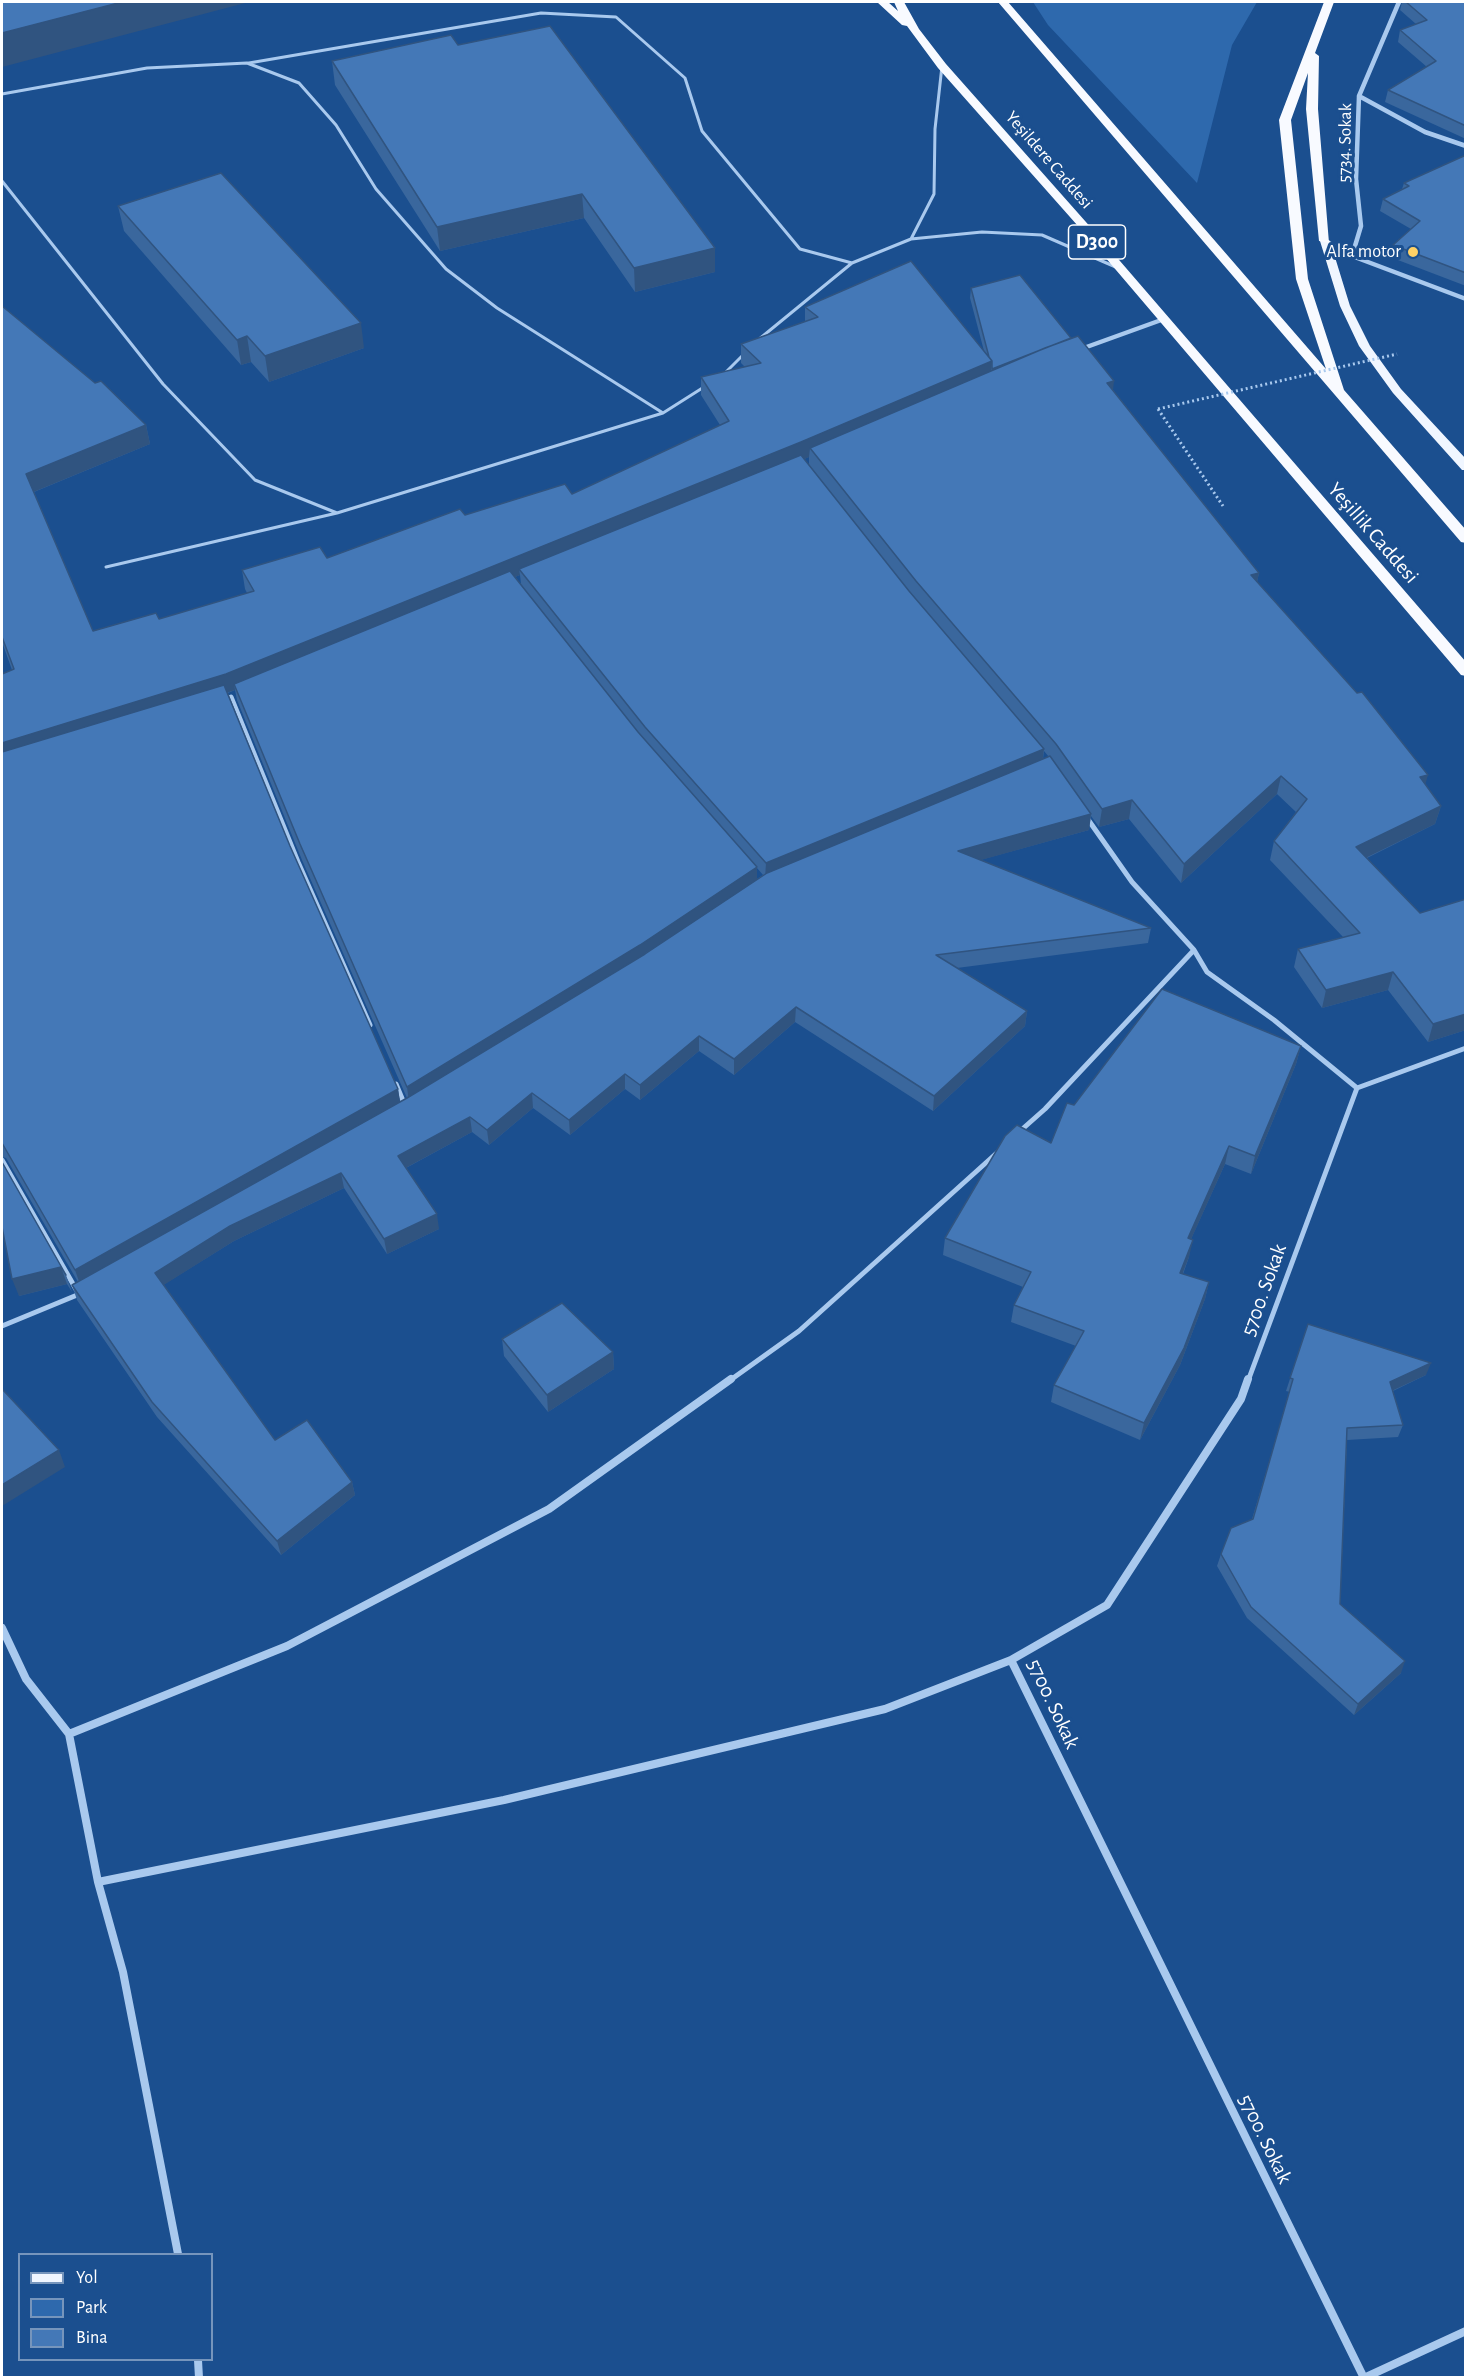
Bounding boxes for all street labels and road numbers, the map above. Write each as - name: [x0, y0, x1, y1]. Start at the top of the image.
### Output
- street label: 5734. Sokak: [1334, 103, 1356, 183]
- street label: Yeşildere Caddesi: [1001, 107, 1097, 213]
- road number: D300: [1068, 225, 1126, 259]
- street label: Yeşillik Caddesi: [1322, 477, 1424, 589]
- street label: 5700. Sokak: [1236, 1240, 1292, 1340]
- street label: 5700. Sokak: [1021, 1655, 1085, 1753]
- street label: 5700. Sokak: [1233, 2090, 1297, 2188]

